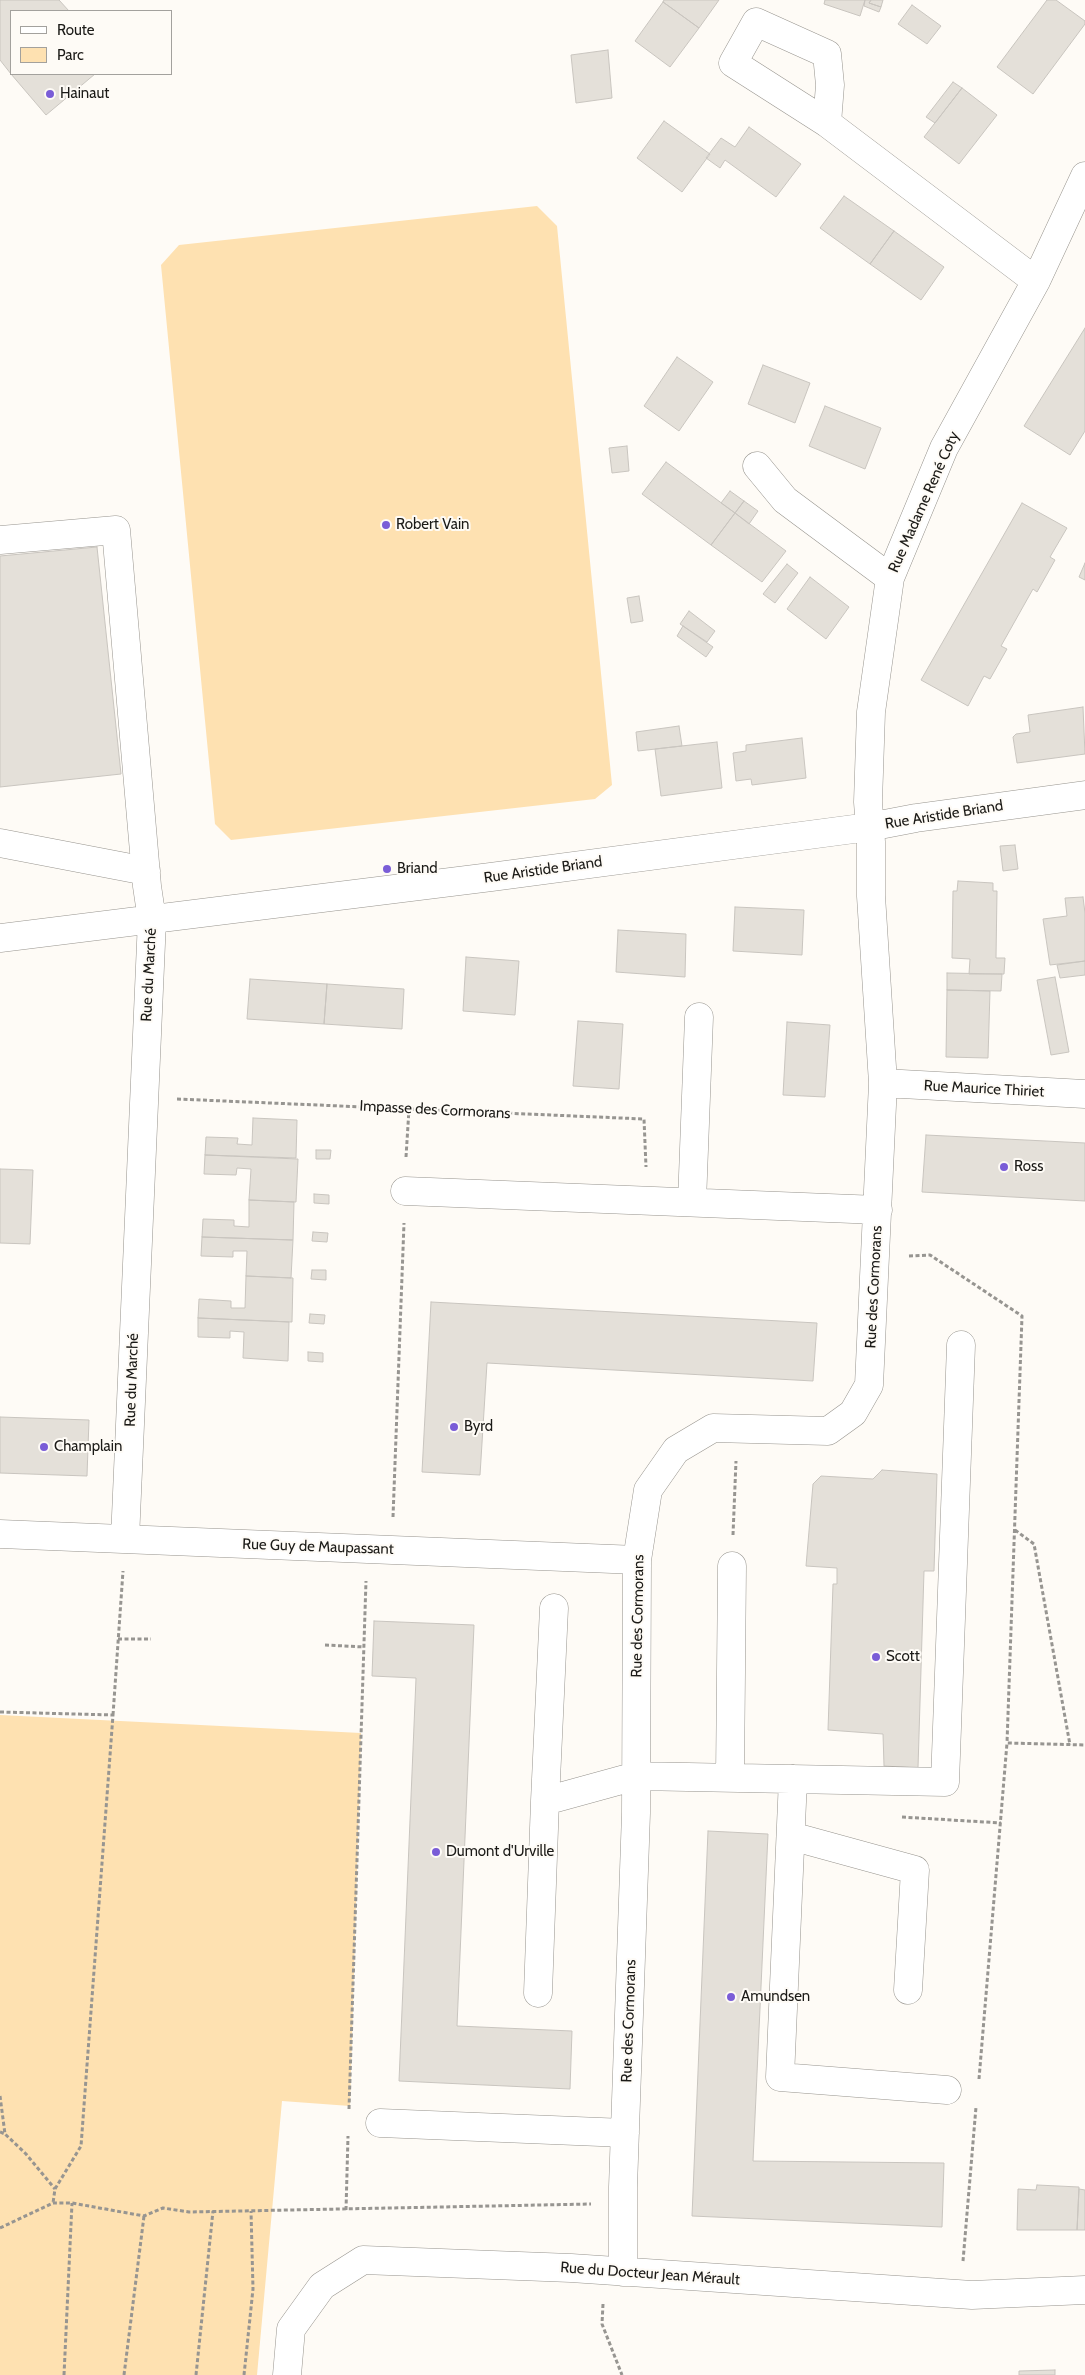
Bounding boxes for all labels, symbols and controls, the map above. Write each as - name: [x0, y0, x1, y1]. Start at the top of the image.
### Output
- legend: [10, 10, 172, 75]
- text: Route: [57, 21, 95, 39]
- text: Parc: [57, 46, 84, 64]
- place label: Hainaut: [60, 85, 109, 103]
- marker: Hainaut: [44, 88, 56, 100]
- street label: Rue Madame René Coty: [885, 429, 963, 575]
- place label: Robert Vain: [396, 516, 469, 534]
- marker: Robert Vain: [380, 519, 392, 531]
- street label: Rue Aristide Briand: [884, 797, 1004, 833]
- street label: Rue Aristide Briand: [483, 853, 603, 887]
- place label: Briand: [397, 860, 438, 878]
- marker: Briand: [381, 863, 393, 875]
- street label: Rue du Marché: [138, 928, 160, 1022]
- street label: Rue Maurice Thiriet: [923, 1077, 1045, 1101]
- street label: Impasse des Cormorans: [359, 1097, 511, 1123]
- place label: Ross: [1014, 1158, 1043, 1176]
- marker: Ross: [998, 1161, 1010, 1173]
- street label: Rue des Cormorans: [862, 1225, 886, 1349]
- street label: Rue du Marché: [121, 1333, 143, 1427]
- place label: Byrd: [464, 1418, 493, 1436]
- marker: Byrd: [448, 1421, 460, 1433]
- place label: Champlain: [54, 1438, 122, 1456]
- marker: Champlain: [38, 1441, 50, 1453]
- street label: Rue Guy de Maupassant: [242, 1535, 394, 1559]
- street label: Rue des Cormorans: [628, 1554, 648, 1678]
- place label: Scott: [886, 1648, 920, 1666]
- marker: Scott: [870, 1651, 882, 1663]
- place label: Dumont d'Urville: [446, 1843, 554, 1861]
- marker: Dumont d'Urville: [430, 1846, 442, 1858]
- street label: Rue des Cormorans: [618, 1959, 640, 2083]
- place label: Amundsen: [741, 1988, 810, 2006]
- marker: Amundsen: [725, 1991, 737, 2003]
- street label: Rue du Docteur Jean Mérault: [560, 2259, 740, 2289]

